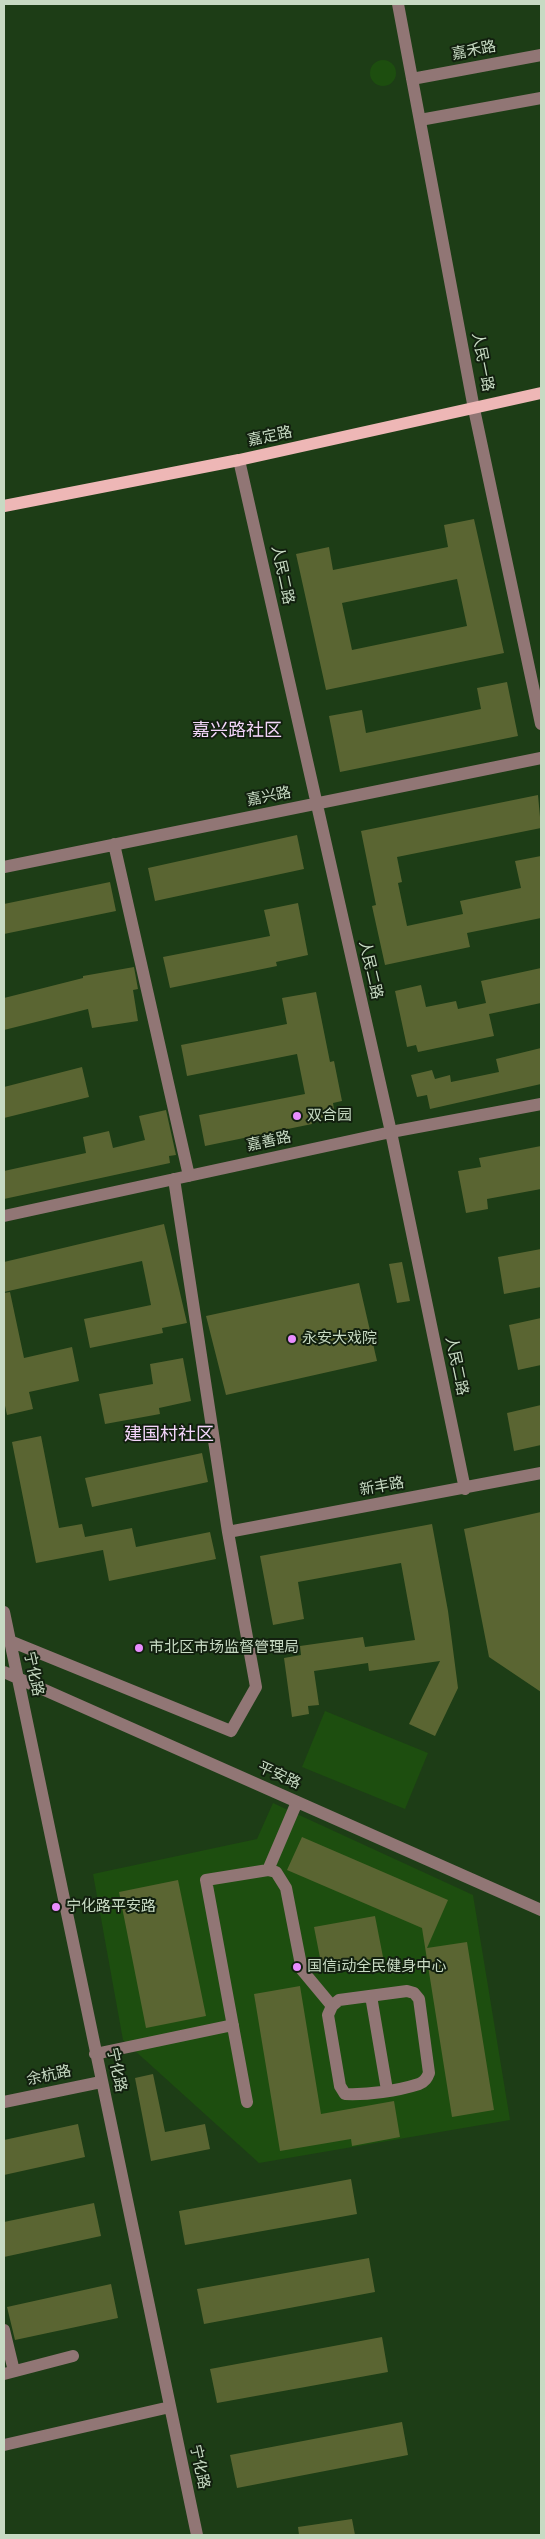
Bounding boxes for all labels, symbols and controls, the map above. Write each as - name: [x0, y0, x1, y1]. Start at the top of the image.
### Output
- street label: 嘉禾路: [450, 38, 498, 64]
- street label: 人民一路: [467, 331, 497, 393]
- street label: 嘉定路: [246, 424, 294, 450]
- street label: 人民二路: [267, 544, 297, 606]
- district label: 嘉兴路社区: [192, 720, 282, 742]
- street label: 嘉兴路: [245, 784, 293, 810]
- street label: 人民二路: [354, 939, 386, 1001]
- place label: 双合园: [307, 1107, 352, 1125]
- marker: 双合园: [291, 1110, 303, 1122]
- street label: 嘉善路: [245, 1129, 293, 1155]
- place label: 永安大戏院: [302, 1330, 377, 1348]
- marker: 永安大戏院: [286, 1333, 298, 1345]
- street label: 人民二路: [441, 1335, 471, 1397]
- district label: 建国村社区: [124, 1424, 214, 1446]
- street label: 新丰路: [358, 1474, 406, 1500]
- place label: 市北区市场监督管理局: [149, 1639, 299, 1657]
- marker: 市北区市场监督管理局: [133, 1642, 145, 1654]
- street label: 宁化路: [20, 1650, 46, 1698]
- street label: 平安路: [255, 1759, 303, 1793]
- place label: 宁化路平安路: [66, 1898, 156, 1916]
- marker: 宁化路平安路: [50, 1901, 62, 1913]
- place label: 国信i动全民健身中心: [307, 1958, 446, 1976]
- marker: 国信i动全民健身中心: [291, 1961, 303, 1973]
- street label: 宁化路: [103, 2046, 129, 2094]
- street label: 余杭路: [25, 2063, 73, 2089]
- street label: 宁化路: [186, 2443, 212, 2491]

